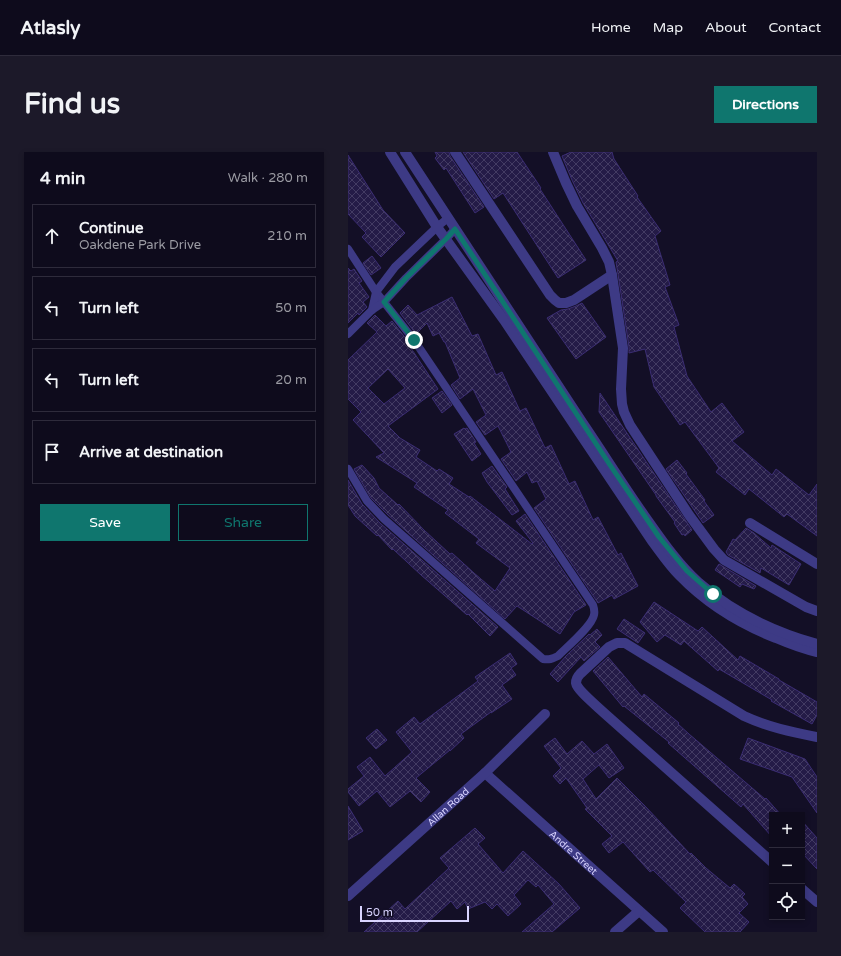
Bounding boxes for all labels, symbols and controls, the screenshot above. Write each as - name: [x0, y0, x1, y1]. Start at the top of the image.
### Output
- text: Atlasly: [20, 17, 80, 39]
- text: Home: [591, 19, 631, 36]
- text: Map: [653, 19, 683, 36]
- text: About: [705, 19, 747, 36]
- text: Contact: [769, 19, 821, 36]
- button: Directions: [714, 86, 817, 123]
- text: Find us: [24, 87, 120, 121]
- text: 4 min: [40, 168, 85, 189]
- text: Walk · 280 m: [228, 170, 308, 186]
- text: Continue: [79, 219, 143, 237]
- icon: ahead: [41, 225, 63, 247]
- text: 210 m: [267, 228, 307, 244]
- text: Oakdene Park Drive: [79, 237, 201, 253]
- icon: left: [41, 297, 63, 319]
- text: Turn left: [79, 299, 139, 317]
- text: 50 m: [275, 300, 307, 316]
- route end: [405, 331, 423, 349]
- icon: left: [41, 369, 63, 391]
- text: Turn left: [79, 371, 139, 389]
- text: 20 m: [275, 372, 307, 388]
- icon: arrive: [41, 441, 63, 463]
- text: Arrive at destination: [79, 443, 223, 461]
- button: Save: [40, 504, 170, 541]
- button: Share: [178, 504, 308, 541]
- route start: [704, 585, 722, 603]
- street label: Allan Road: [425, 785, 472, 829]
- map controls: [769, 812, 805, 920]
- button: +: [769, 812, 805, 848]
- street label: Andre Street: [547, 828, 600, 878]
- button: −: [769, 848, 805, 884]
- button: locate: [769, 884, 805, 920]
- scale bar: [360, 904, 469, 923]
- text: 50 m: [366, 906, 393, 919]

